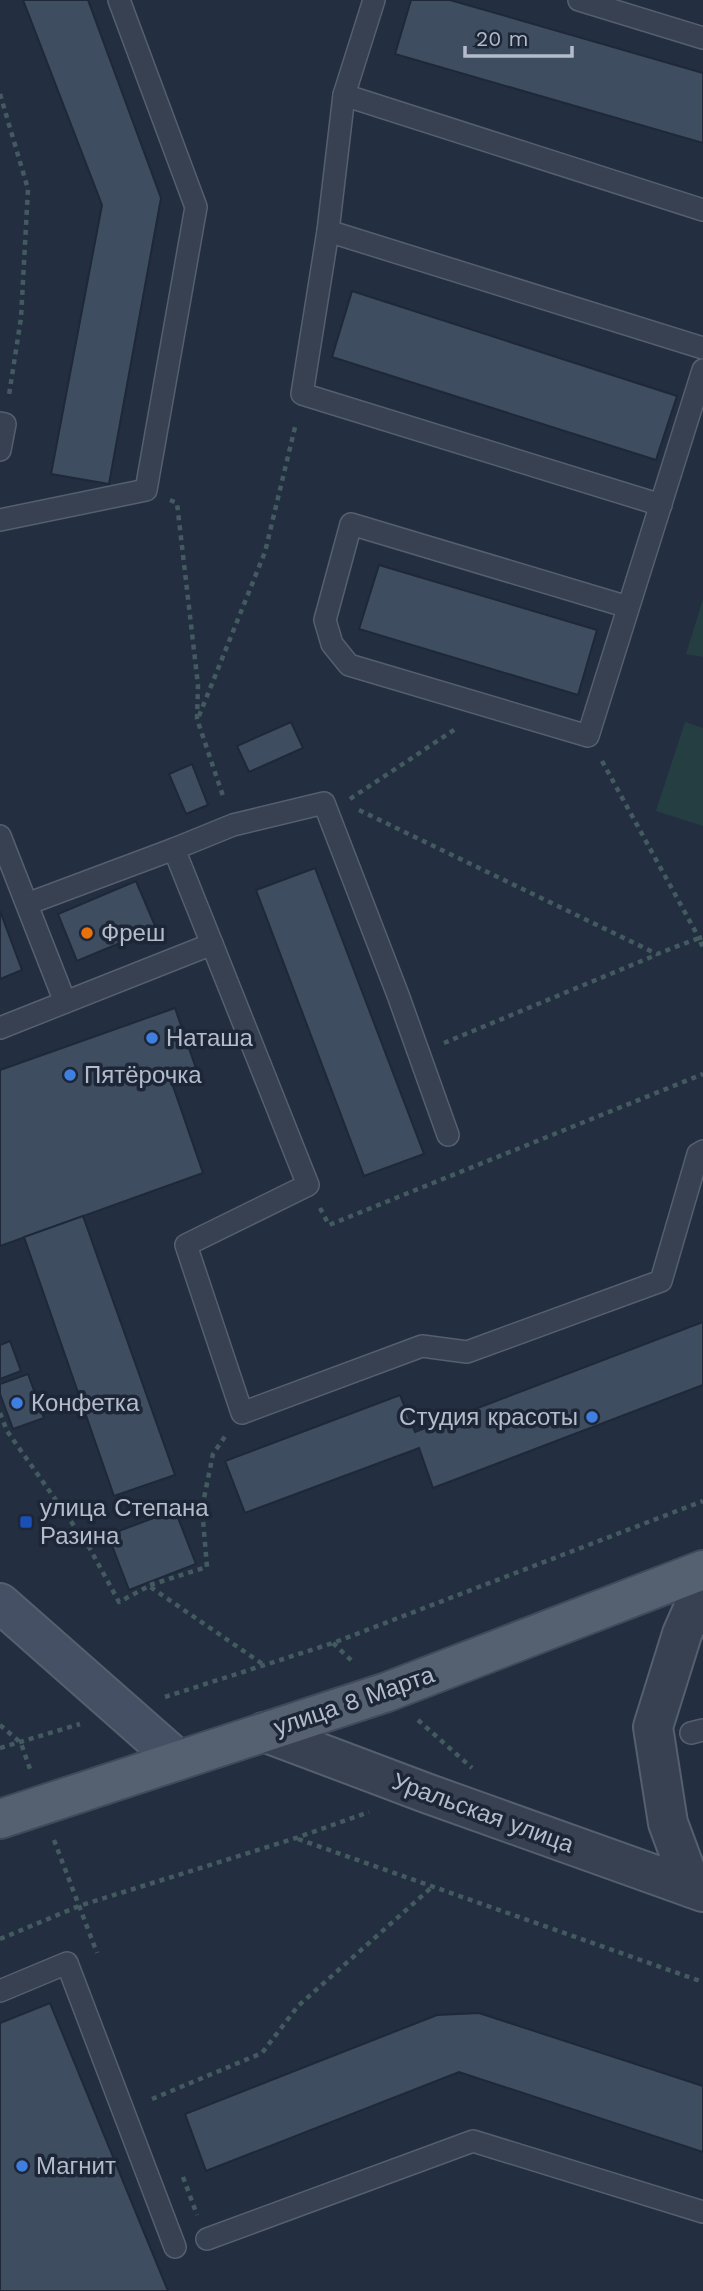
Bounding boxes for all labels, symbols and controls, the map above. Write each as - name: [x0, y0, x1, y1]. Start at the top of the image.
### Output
- scale bar: [465, 14, 572, 58]
- text: 20 m: [476, 26, 528, 51]
- place label: Фреш: [101, 919, 165, 947]
- marker: Фреш: [79, 925, 95, 941]
- place label: Наташа: [166, 1024, 253, 1052]
- marker: Наташа: [144, 1030, 160, 1046]
- place label: Пятёрочка: [84, 1061, 202, 1089]
- marker: Пятёрочка: [62, 1067, 78, 1083]
- place label: Конфетка: [31, 1389, 140, 1417]
- marker: Конфетка: [9, 1395, 25, 1411]
- place label: Студия красоты: [399, 1403, 578, 1431]
- marker: Студия красоты: [584, 1409, 600, 1425]
- place label: улица Степана Разина: [40, 1494, 209, 1550]
- marker: улица Степана Разина: [18, 1514, 34, 1530]
- street label: улица 8 Марта: [270, 1660, 438, 1742]
- street label: Уральская улица: [389, 1767, 578, 1859]
- place label: Магнит: [36, 2152, 116, 2180]
- marker: Магнит: [14, 2158, 30, 2174]

